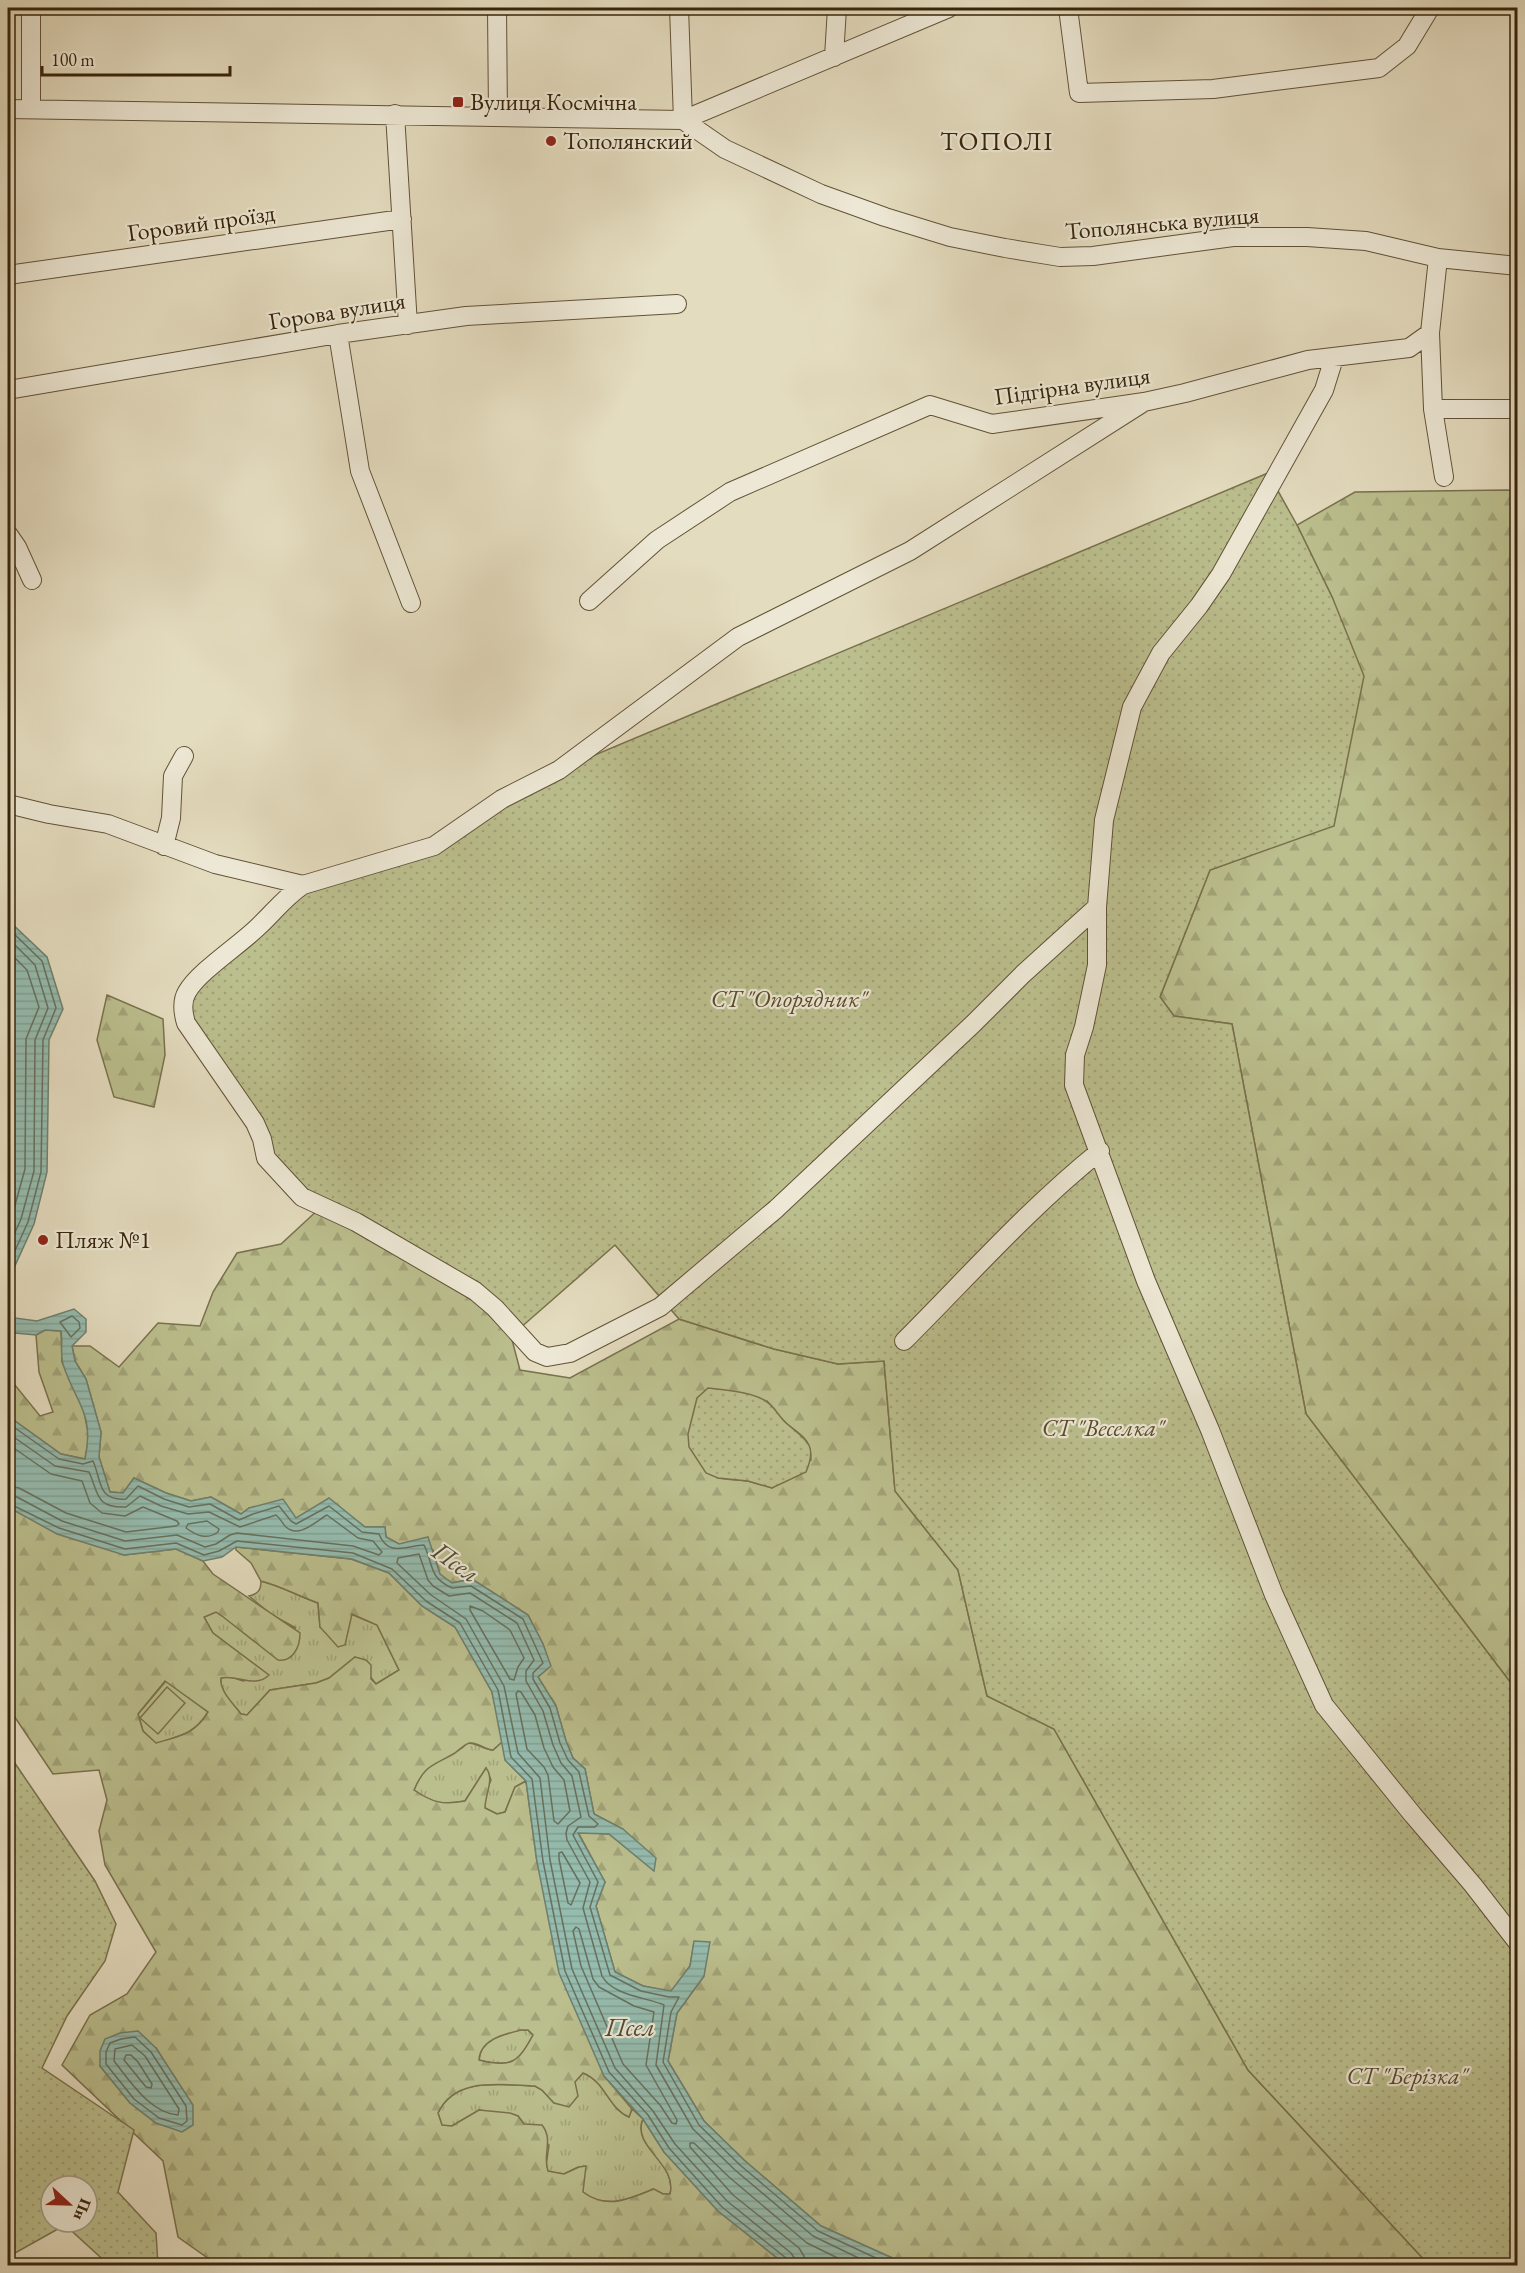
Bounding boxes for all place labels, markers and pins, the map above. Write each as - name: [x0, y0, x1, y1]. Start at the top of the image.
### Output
- place label: Вулиця Космічна: [470, 86, 637, 117]
- marker: Вулиця Космічна: [451, 95, 465, 109]
- place label: Тополянский: [563, 125, 693, 156]
- marker: Тополянский: [544, 134, 558, 148]
- place label: Пляж №1: [55, 1224, 151, 1255]
- marker: Пляж №1: [36, 1233, 50, 1247]

